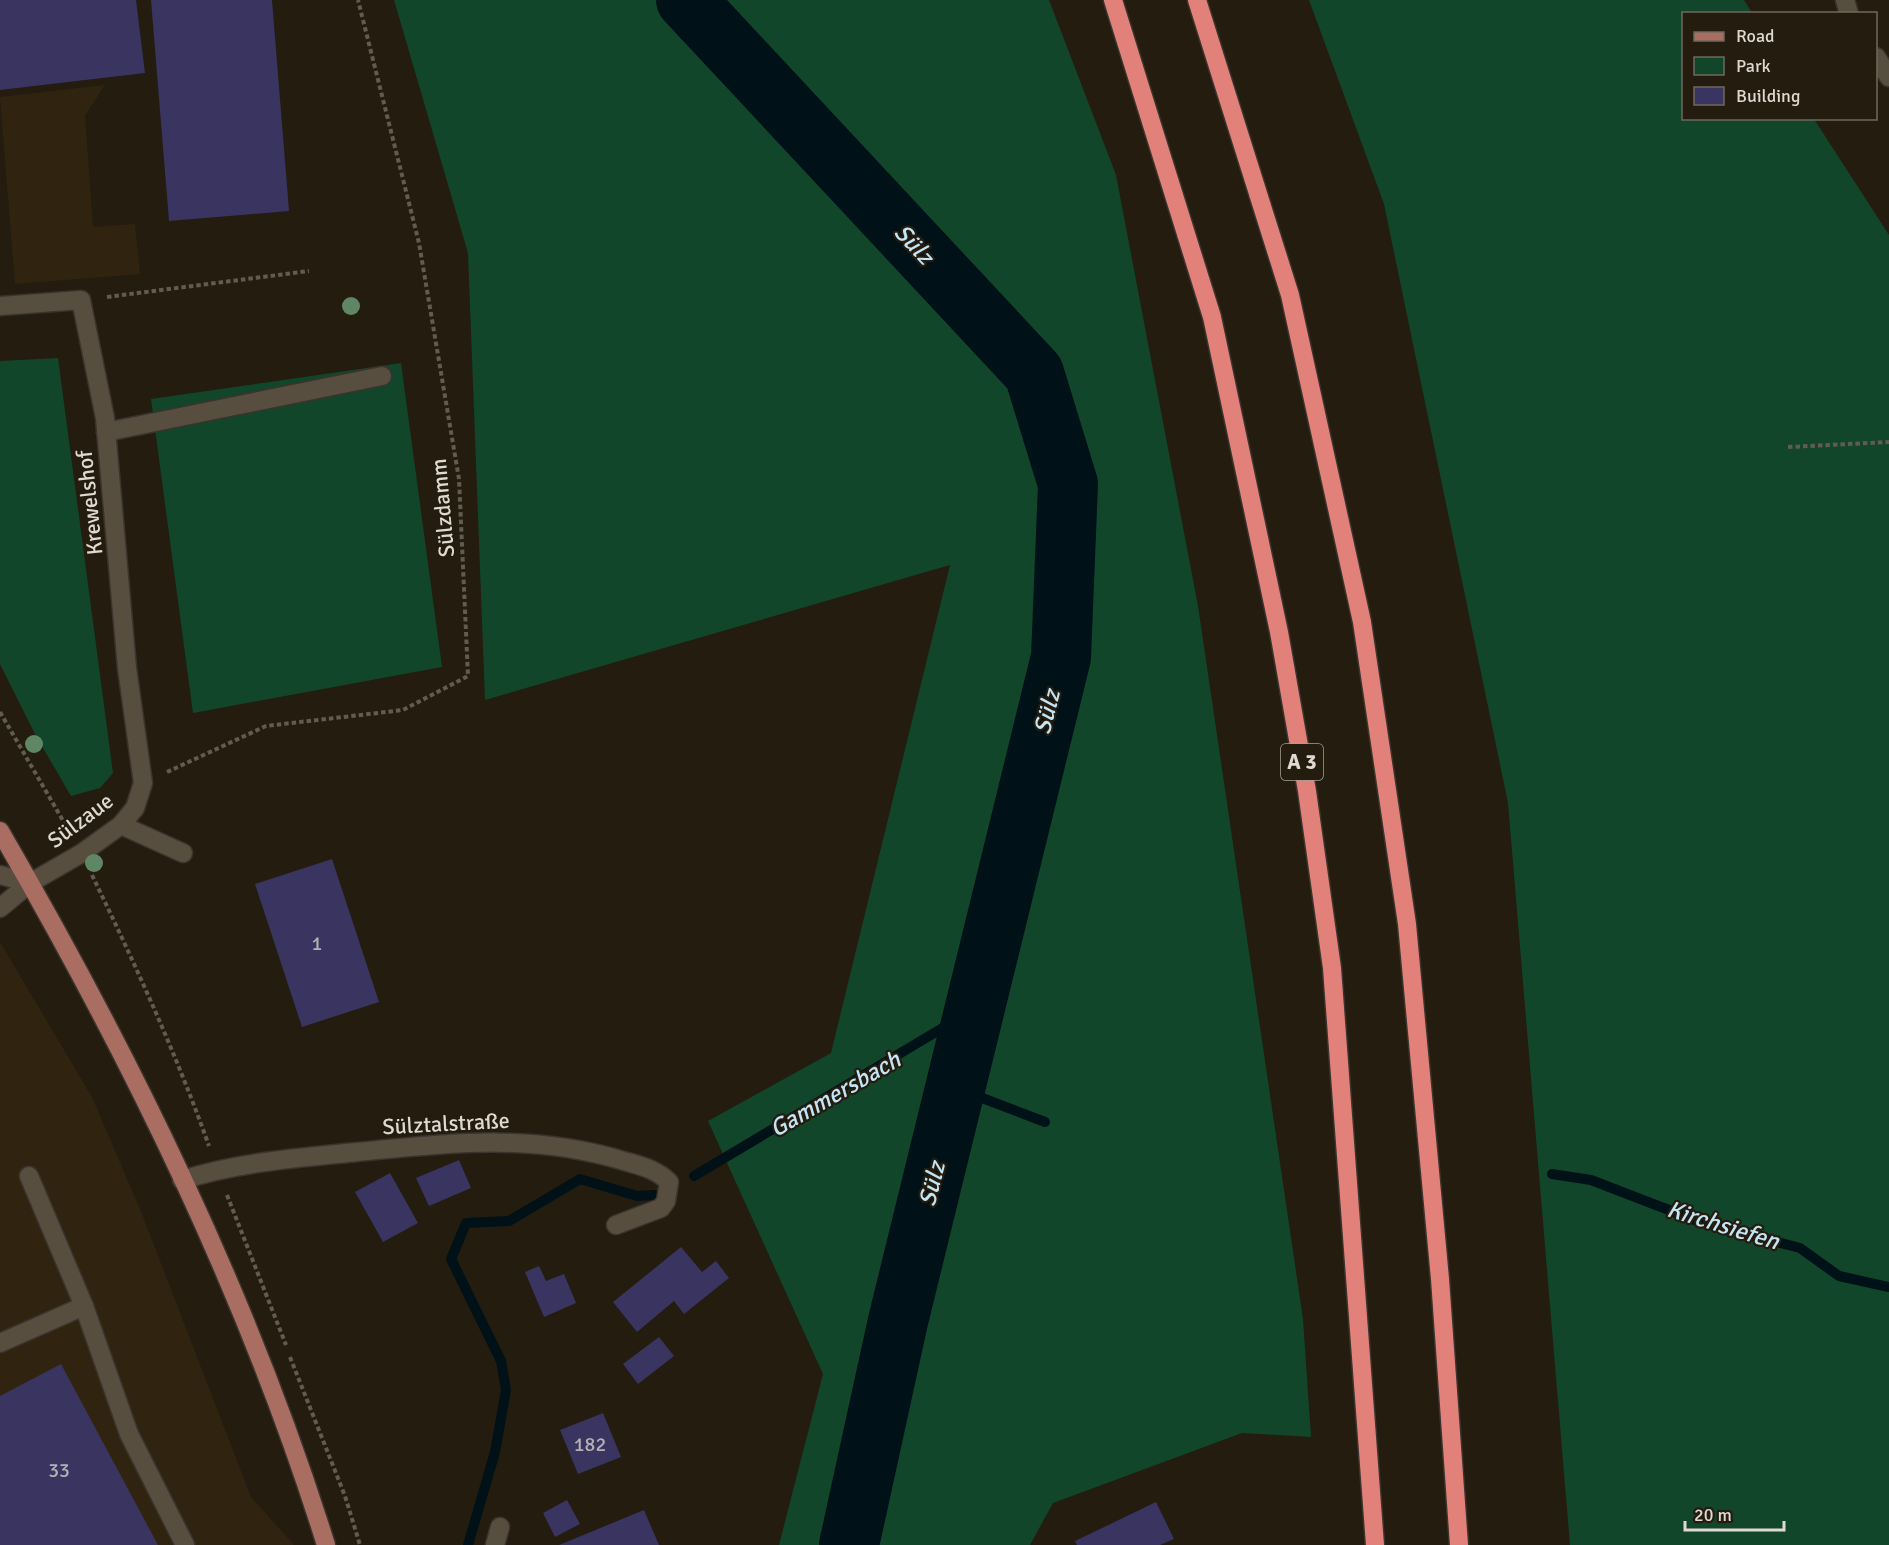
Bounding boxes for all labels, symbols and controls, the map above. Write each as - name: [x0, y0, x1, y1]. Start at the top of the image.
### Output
- legend: [1682, 12, 1877, 120]
- text: Road: [1736, 25, 1775, 47]
- text: Park: [1736, 55, 1771, 77]
- text: Building: [1736, 85, 1800, 107]
- water label: Sülz: [888, 217, 942, 272]
- street label: Krewelshof: [70, 448, 108, 557]
- street label: Sülzdamm: [425, 458, 460, 558]
- water label: Sülz: [1027, 685, 1068, 737]
- road number: A 3: [1281, 744, 1323, 780]
- street label: Sülzaue: [42, 787, 118, 854]
- house number: 1: [312, 931, 322, 956]
- water label: Gammersbach: [764, 1044, 907, 1144]
- street label: Sülztalstraße: [382, 1107, 510, 1140]
- water label: Sülz: [912, 1157, 953, 1209]
- water label: Kirchsiefen: [1663, 1194, 1783, 1256]
- house number: 182: [574, 1432, 606, 1457]
- house number: 33: [48, 1458, 70, 1483]
- scale bar: [1685, 1494, 1784, 1532]
- text: 20 m: [1694, 1504, 1732, 1526]

